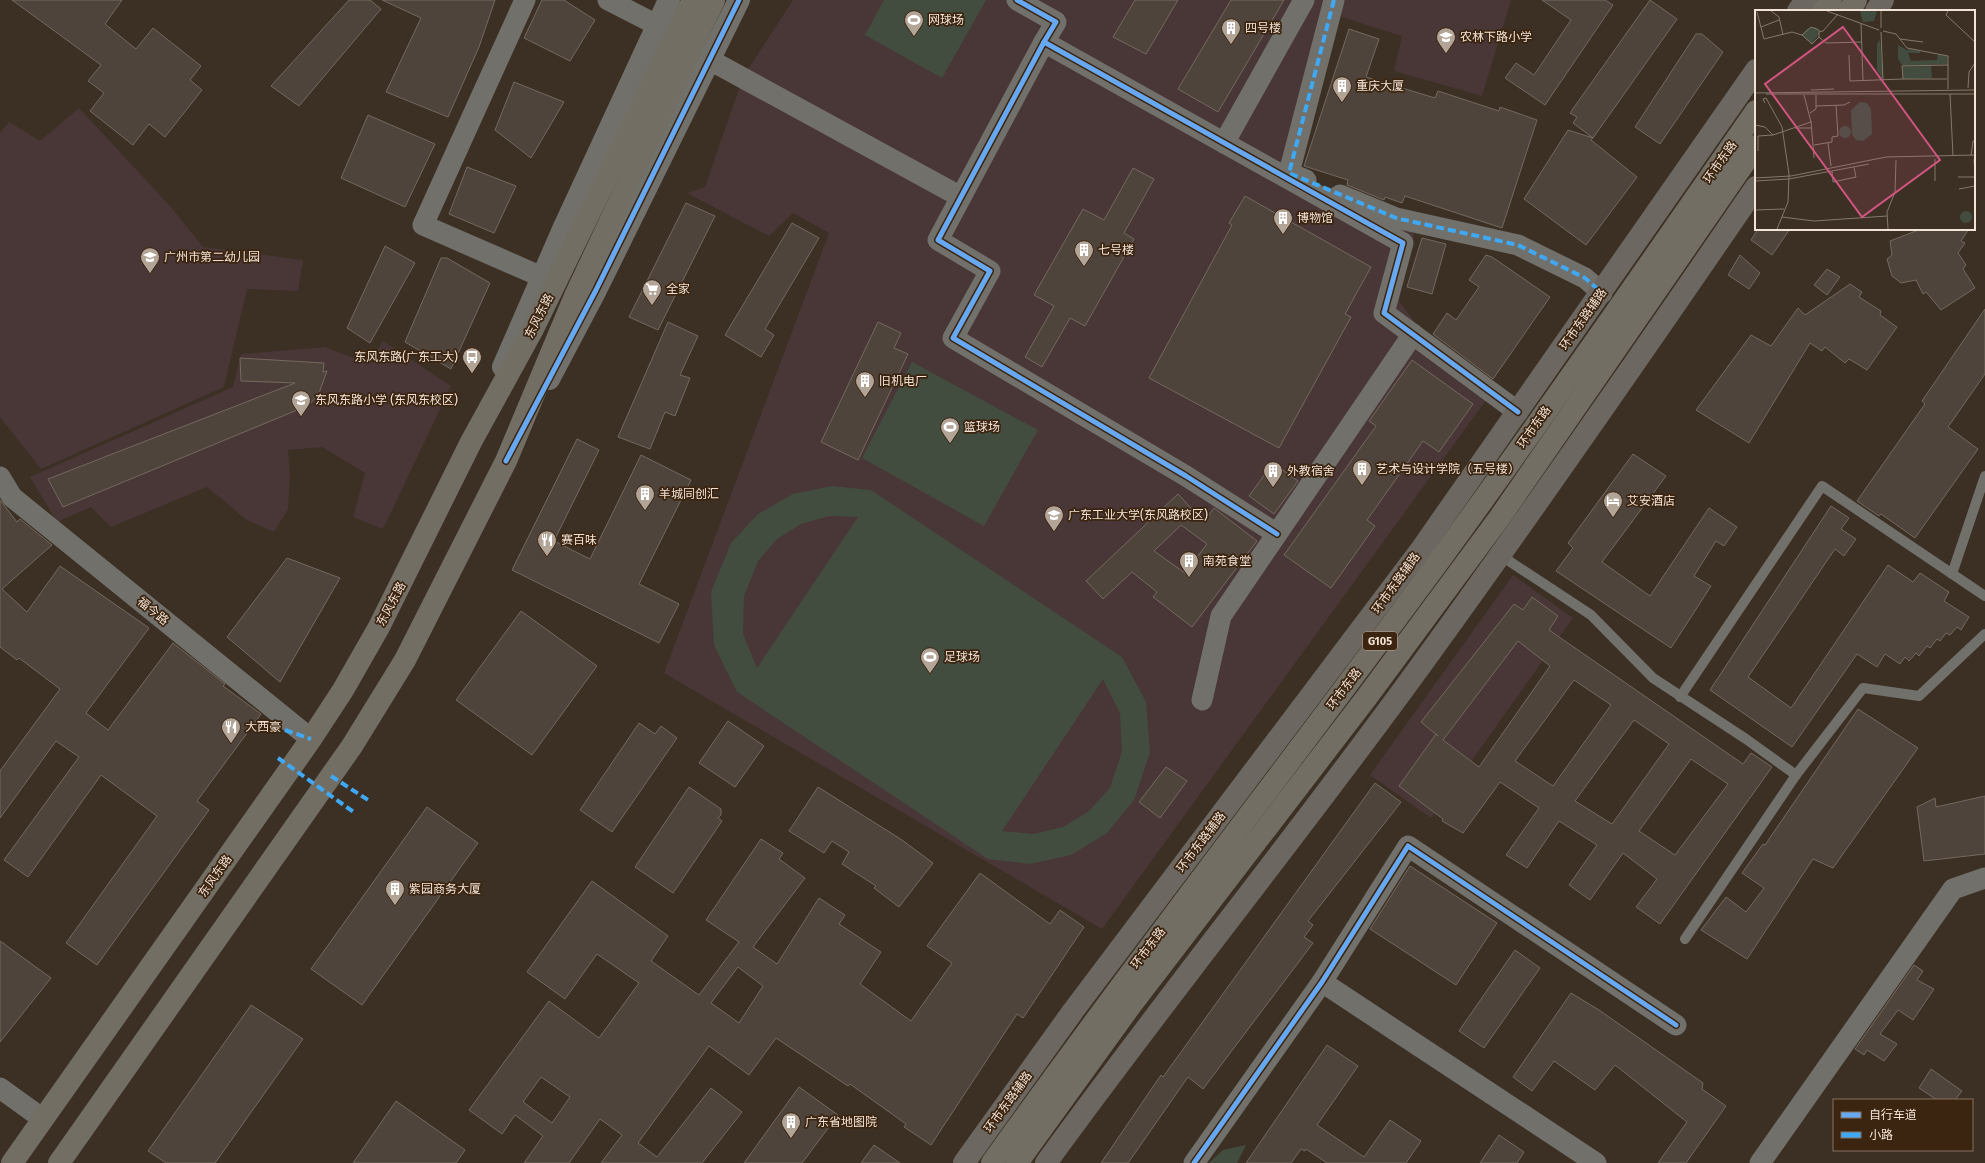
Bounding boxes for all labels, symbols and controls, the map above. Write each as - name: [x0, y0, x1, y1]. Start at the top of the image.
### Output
- sports icon: 网球场: [903, 9, 925, 37]
- inset map: [1755, 10, 1975, 230]
- place label: 网球场: [928, 13, 964, 27]
- building icon: 四号楼: [1220, 17, 1242, 45]
- place label: 四号楼: [1245, 21, 1281, 35]
- school or university icon: 农林下路小学: [1435, 26, 1457, 54]
- place label: 农林下路小学: [1460, 30, 1532, 44]
- building icon: 重庆大厦: [1331, 75, 1353, 103]
- place label: 重庆大厦: [1356, 79, 1404, 93]
- street label: 环市东路: [1700, 138, 1740, 186]
- building icon: 博物馆: [1272, 207, 1294, 235]
- place label: 博物馆: [1297, 211, 1333, 225]
- building icon: 七号楼: [1073, 239, 1095, 267]
- place label: 七号楼: [1098, 243, 1134, 257]
- school or university icon: 广州市第二幼儿园: [139, 246, 161, 274]
- place label: 广州市第二幼儿园: [164, 250, 260, 264]
- supermarket icon: 全家: [641, 278, 663, 306]
- place label: 全家: [666, 282, 690, 296]
- street label: 环市东路辅路: [1557, 285, 1609, 353]
- street label: 东风东路: [522, 291, 556, 341]
- bus stop icon: 东风东路(广东工大): [461, 346, 483, 374]
- place label: 东风东路(广东工大): [354, 350, 458, 364]
- building icon: 旧机电厂: [854, 370, 876, 398]
- place label: 旧机电厂: [879, 374, 927, 388]
- school or university icon: 东风东路小学 (东风东校区): [290, 389, 312, 417]
- place label: 东风东路小学 (东风东校区): [315, 393, 458, 407]
- street label: 环市东路: [1514, 403, 1554, 451]
- sports icon: 篮球场: [939, 416, 961, 444]
- place label: 篮球场: [964, 420, 1000, 434]
- building icon: 艺术与设计学院（五号楼）: [1351, 458, 1373, 486]
- building icon: 外教宿舍: [1262, 460, 1284, 488]
- place label: 艺术与设计学院（五号楼）: [1376, 462, 1520, 476]
- place label: 外教宿舍: [1287, 464, 1335, 478]
- building icon: 羊城同创汇: [634, 483, 656, 511]
- place label: 羊城同创汇: [659, 487, 719, 501]
- hotel icon: 艾安酒店: [1602, 490, 1624, 518]
- place label: 艾安酒店: [1627, 494, 1675, 508]
- school or university icon: 广东工业大学(东风路校区): [1043, 504, 1065, 532]
- place label: 广东工业大学(东风路校区): [1068, 508, 1208, 522]
- restaurant icon: 赛百味: [536, 529, 558, 557]
- place label: 赛百味: [561, 533, 597, 547]
- building icon: 南苑食堂: [1178, 550, 1200, 578]
- street label: 环市东路辅路: [1369, 550, 1423, 616]
- place label: 南苑食堂: [1203, 554, 1251, 568]
- street label: 东风东路: [374, 580, 408, 628]
- street label: 福今路: [135, 594, 171, 628]
- road number: G105: [1363, 632, 1397, 650]
- sports icon: 足球场: [919, 646, 941, 674]
- place label: 足球场: [944, 650, 980, 664]
- street label: 环市东路: [1324, 666, 1364, 712]
- restaurant icon: 大西豪: [220, 716, 242, 744]
- place label: 大西豪: [245, 720, 281, 734]
- street label: 环市东路辅路: [1174, 809, 1228, 875]
- street label: 东风东路: [195, 852, 235, 900]
- building icon: 紫园商务大厦: [384, 878, 406, 906]
- place label: 紫园商务大厦: [409, 882, 481, 896]
- street label: 环市东路: [1128, 925, 1168, 971]
- street label: 环市东路辅路: [981, 1069, 1035, 1135]
- legend: [1833, 1099, 1973, 1151]
- text: 自行车道: [1869, 1108, 1917, 1122]
- building icon: 广东省地图院: [780, 1111, 802, 1139]
- place label: 广东省地图院: [805, 1115, 877, 1129]
- text: 小路: [1869, 1128, 1893, 1142]

